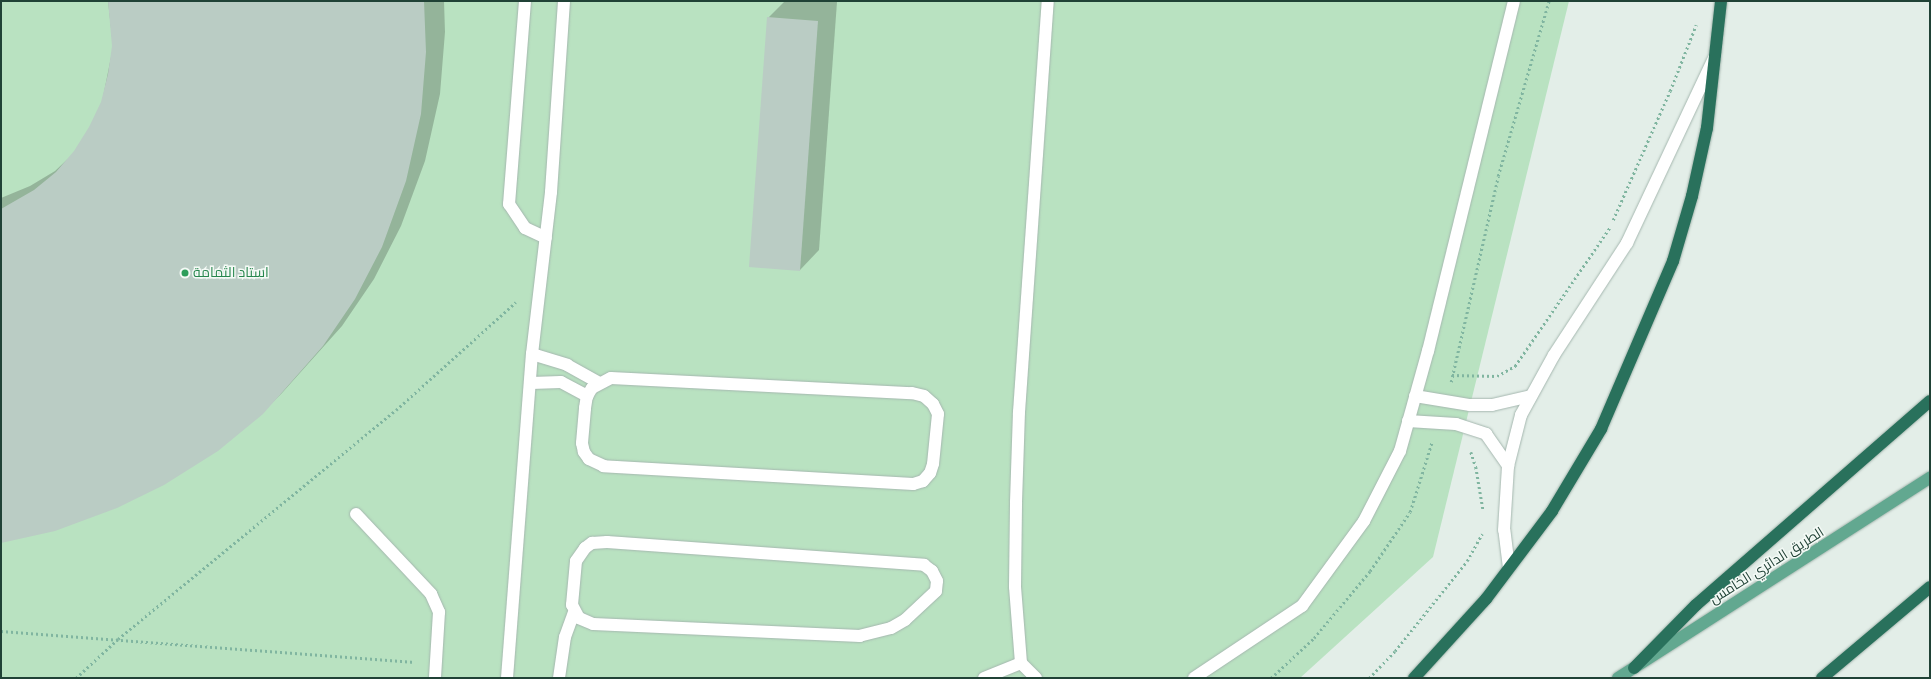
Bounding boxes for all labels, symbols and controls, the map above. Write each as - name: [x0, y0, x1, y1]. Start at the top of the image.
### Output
- place label: استاد الثمامة: [193, 265, 269, 281]
- marker: استاد الثمامة: [180, 268, 190, 278]
- street label: الطريق الدائري الخامس: [1707, 524, 1827, 608]

